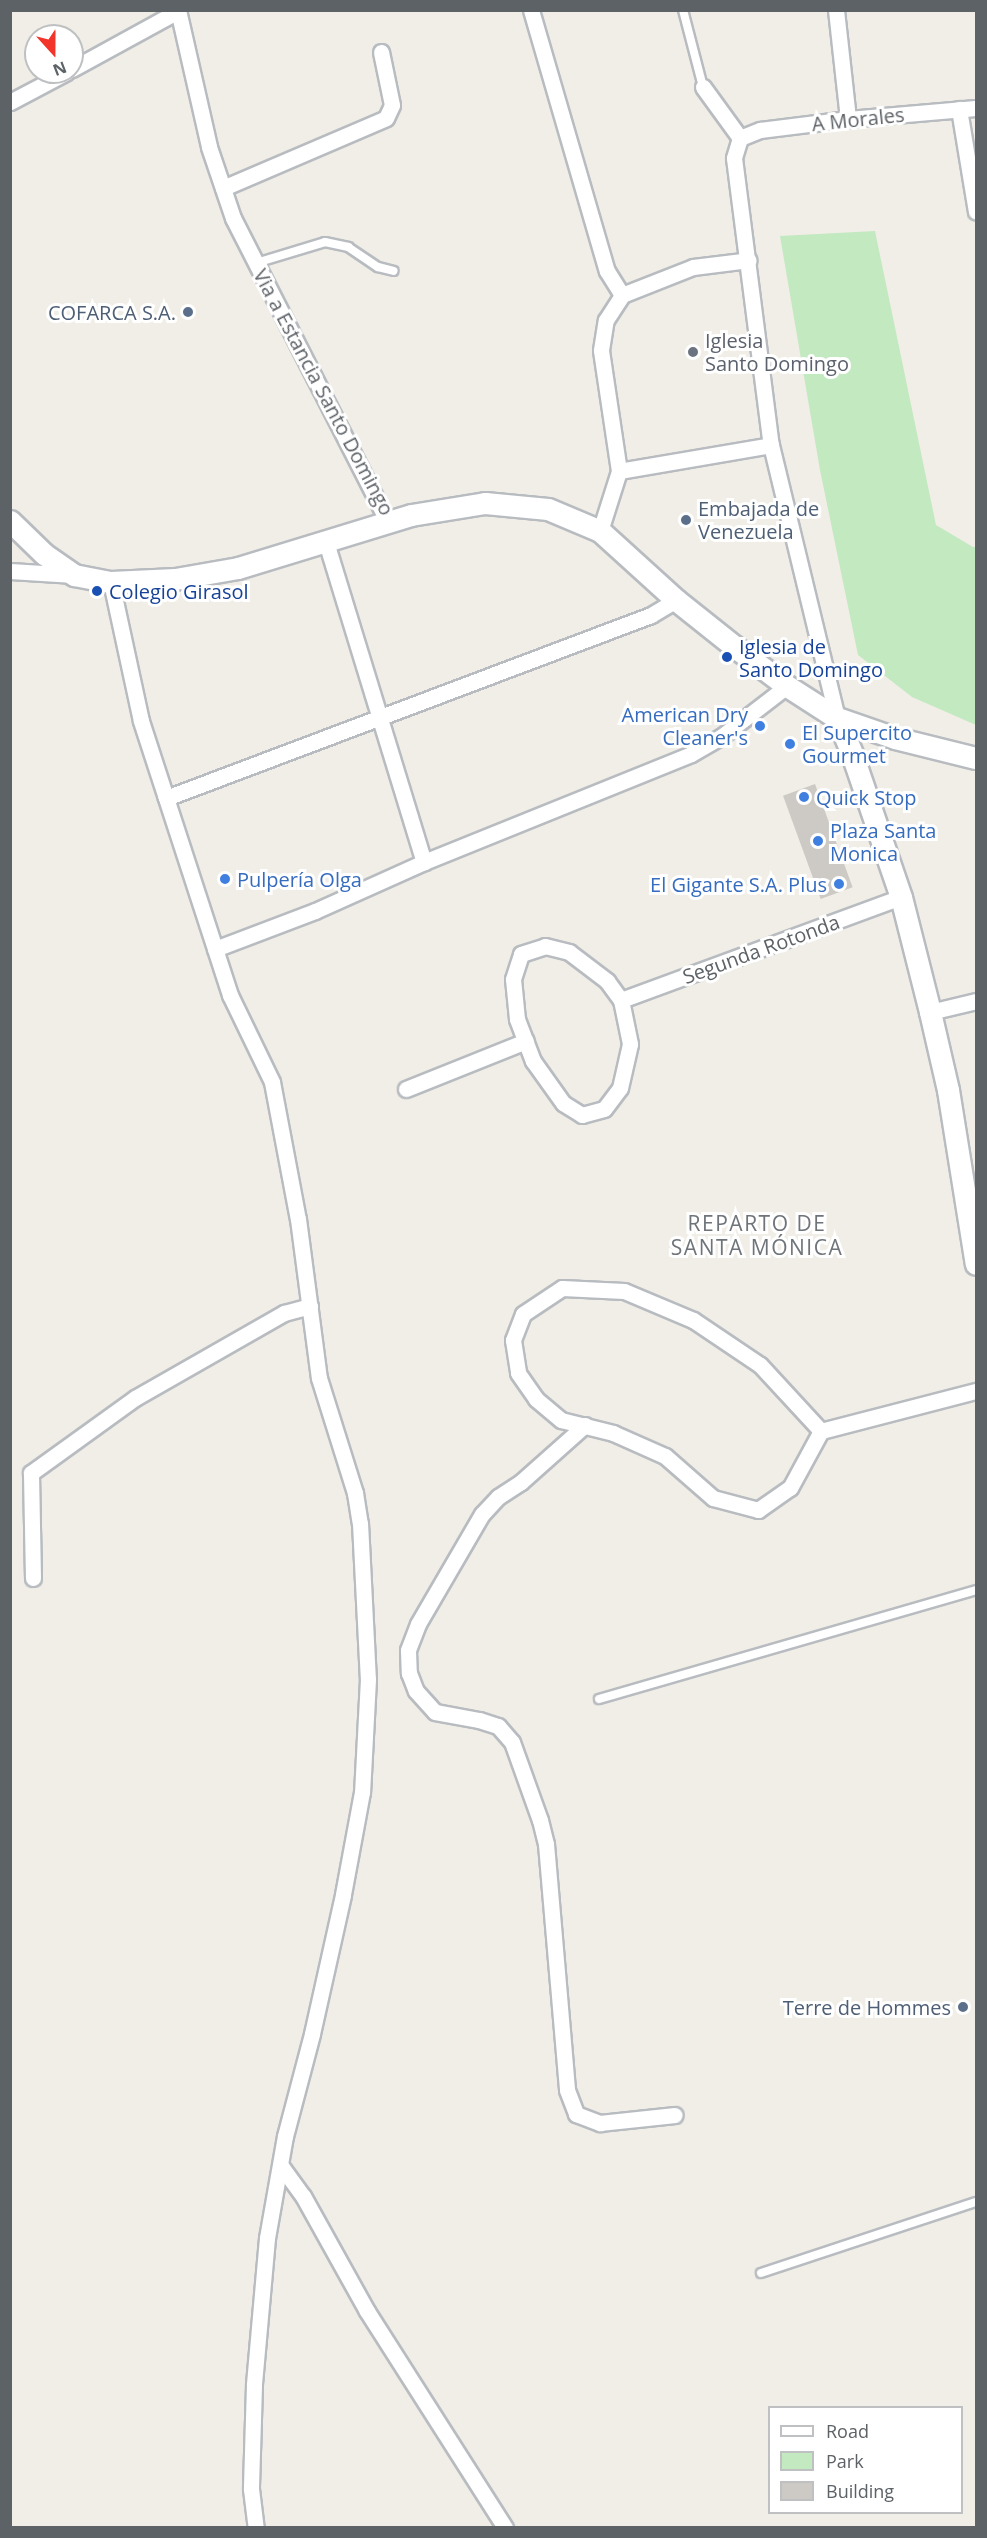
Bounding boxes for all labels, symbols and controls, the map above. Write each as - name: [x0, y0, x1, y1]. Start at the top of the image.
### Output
- north arrow: [24, 24, 84, 84]
- text: N: [50, 56, 70, 82]
- street label: A Morales: [811, 102, 905, 136]
- street label: Via a Estancia Santo Domingo: [249, 265, 399, 519]
- place label: COFARCA S.A.: [48, 300, 176, 324]
- marker: COFARCA S.A.: [181, 305, 195, 319]
- place label: Iglesia Santo Domingo: [705, 328, 849, 375]
- marker: Iglesia Santo Domingo: [686, 345, 700, 359]
- place label: Embajada de Venezuela: [698, 496, 819, 543]
- marker: Embajada de Venezuela: [679, 513, 693, 527]
- place label: Colegio Girasol: [109, 579, 249, 603]
- marker: Colegio Girasol: [90, 584, 104, 598]
- place label: Iglesia de Santo Domingo: [739, 634, 883, 681]
- marker: Iglesia de Santo Domingo: [720, 650, 734, 664]
- place label: American Dry Cleaner's: [622, 702, 748, 749]
- marker: American Dry Cleaner's: [753, 719, 767, 733]
- place label: El Supercito Gourmet: [802, 720, 912, 767]
- marker: El Supercito Gourmet: [783, 737, 797, 751]
- place label: Quick Stop: [816, 785, 917, 809]
- marker: Quick Stop: [797, 790, 811, 804]
- place label: Plaza Santa Monica: [830, 818, 936, 865]
- marker: Plaza Santa Monica: [811, 834, 825, 848]
- place label: Pulpería Olga: [237, 867, 362, 891]
- marker: Pulpería Olga: [218, 872, 232, 886]
- place label: El Gigante S.A. Plus: [650, 872, 827, 896]
- marker: El Gigante S.A. Plus: [832, 877, 846, 891]
- street label: Segunda Rotonda: [679, 909, 843, 989]
- district label: REPARTO DE SANTA MÓNICA: [671, 1210, 843, 1260]
- place label: Terre de Hommes: [783, 1995, 951, 2019]
- marker: Terre de Hommes: [956, 2000, 970, 2014]
- legend: [768, 2406, 963, 2514]
- text: Road: [826, 2419, 869, 2443]
- text: Park: [826, 2449, 864, 2473]
- text: Building: [826, 2479, 894, 2503]

